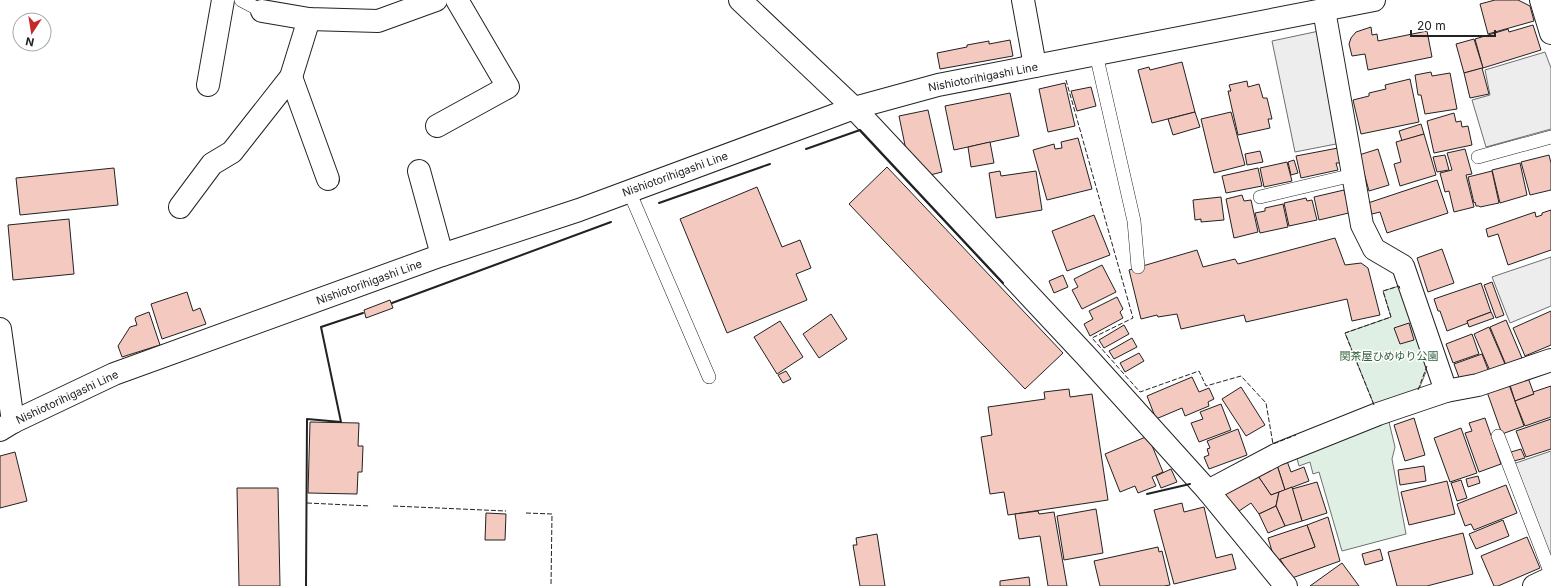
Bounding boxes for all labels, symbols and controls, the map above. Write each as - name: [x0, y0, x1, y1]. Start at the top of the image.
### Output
- north arrow: [12, 12, 52, 52]
- scale bar: [1411, 12, 1495, 38]
- text: 20 m: [1417, 18, 1446, 33]
- text: N: [24, 34, 35, 50]
- street label: Nishiotorihigashi Line: [927, 59, 1039, 95]
- street label: Nishiotorihigashi Line: [620, 148, 730, 200]
- street label: Nishiotorihigashi Line: [314, 256, 424, 308]
- park label: 関茶屋ひめゆり公園: [1340, 349, 1439, 363]
- street label: Nishiotorihigashi Line: [13, 367, 121, 427]

